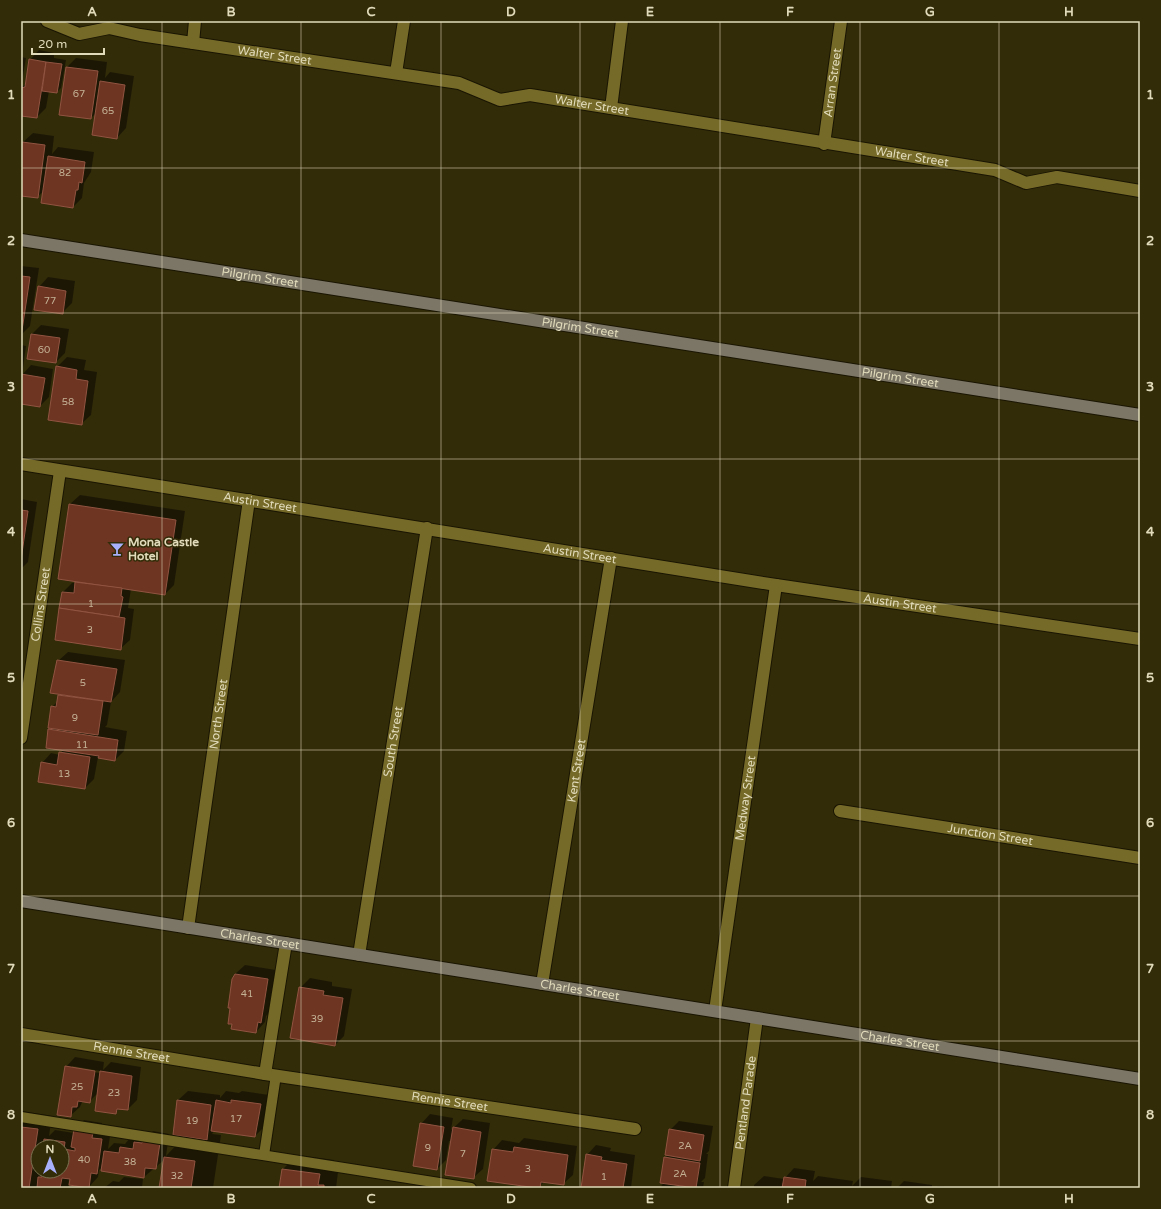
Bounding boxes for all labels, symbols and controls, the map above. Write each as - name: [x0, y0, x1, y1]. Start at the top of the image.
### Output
- text: A: [87, 4, 97, 20]
- text: B: [226, 4, 236, 20]
- text: C: [366, 4, 376, 20]
- text: D: [506, 4, 516, 20]
- text: E: [646, 4, 654, 20]
- text: F: [786, 4, 794, 20]
- text: G: [925, 4, 935, 20]
- text: H: [1064, 4, 1074, 20]
- scale bar: [32, 30, 104, 56]
- text: 20 m: [38, 37, 67, 51]
- street label: Walter Street: [237, 43, 313, 68]
- street label: Arran Street: [821, 47, 844, 118]
- text: 1: [7, 87, 15, 103]
- text: 1: [1146, 87, 1154, 103]
- house number: 67: [73, 88, 85, 100]
- street label: Walter Street: [554, 92, 630, 118]
- house number: 65: [102, 105, 114, 117]
- street label: Walter Street: [874, 144, 950, 170]
- house number: 82: [59, 167, 71, 179]
- text: 2: [7, 233, 15, 249]
- text: 2: [1146, 233, 1154, 249]
- street label: Pilgrim Street: [221, 264, 300, 290]
- house number: 77: [44, 295, 56, 307]
- street label: Pilgrim Street: [541, 315, 620, 340]
- house number: 60: [38, 344, 50, 356]
- street label: Pilgrim Street: [861, 365, 940, 390]
- text: 3: [7, 379, 15, 395]
- text: 3: [1146, 379, 1154, 395]
- house number: 58: [62, 396, 74, 408]
- street label: Austin Street: [222, 490, 298, 515]
- text: 4: [7, 524, 16, 540]
- text: 4: [1146, 524, 1155, 540]
- place label: Mona Castle Hotel: [128, 535, 199, 563]
- bar icon: Mona Castle Hotel: [109, 541, 125, 557]
- street label: Austin Street: [542, 541, 618, 566]
- street label: Collins Street: [28, 566, 53, 643]
- street label: Austin Street: [862, 591, 938, 616]
- house number: 1: [88, 598, 94, 610]
- house number: 3: [87, 624, 93, 636]
- text: 5: [7, 670, 15, 686]
- text: 5: [1146, 670, 1154, 686]
- house number: 5: [80, 677, 86, 689]
- street label: North Street: [207, 678, 230, 750]
- street label: South Street: [380, 705, 406, 778]
- house number: 9: [72, 712, 78, 724]
- street label: Kent Street: [565, 738, 589, 804]
- house number: 11: [76, 739, 88, 751]
- street label: Medway Street: [732, 754, 759, 842]
- house number: 13: [58, 768, 70, 780]
- text: 6: [7, 815, 15, 831]
- text: 6: [1146, 815, 1154, 831]
- street label: Junction Street: [946, 821, 1034, 848]
- street label: Charles Street: [219, 926, 301, 952]
- text: 7: [7, 961, 15, 977]
- text: 7: [1146, 961, 1154, 977]
- street label: Charles Street: [539, 977, 621, 1003]
- house number: 41: [241, 988, 253, 1000]
- house number: 39: [311, 1013, 323, 1025]
- street label: Charles Street: [859, 1028, 941, 1054]
- street label: Rennie Street: [92, 1039, 171, 1065]
- street label: Pentland Parade: [732, 1055, 759, 1151]
- house number: 25: [71, 1081, 83, 1093]
- house number: 23: [108, 1087, 120, 1099]
- street label: Rennie Street: [410, 1089, 489, 1114]
- text: 8: [7, 1107, 15, 1123]
- text: 8: [1146, 1107, 1154, 1123]
- house number: 17: [230, 1113, 242, 1125]
- house number: 19: [186, 1115, 198, 1127]
- north arrow: [30, 1139, 70, 1179]
- house number: 2A: [678, 1140, 692, 1152]
- house number: 9: [425, 1142, 431, 1154]
- text: N: [46, 1143, 54, 1156]
- house number: 7: [460, 1148, 466, 1160]
- house number: 40: [78, 1154, 90, 1166]
- house number: 38: [124, 1156, 136, 1168]
- house number: 3: [525, 1163, 531, 1175]
- house number: 2A: [673, 1168, 687, 1180]
- house number: 32: [171, 1170, 183, 1182]
- house number: 1: [601, 1171, 607, 1183]
- text: A: [87, 1191, 97, 1207]
- text: B: [226, 1191, 236, 1207]
- text: C: [366, 1191, 376, 1207]
- text: D: [506, 1191, 516, 1207]
- text: E: [646, 1191, 654, 1207]
- text: F: [786, 1191, 794, 1207]
- text: G: [925, 1191, 935, 1207]
- text: H: [1064, 1191, 1074, 1207]

